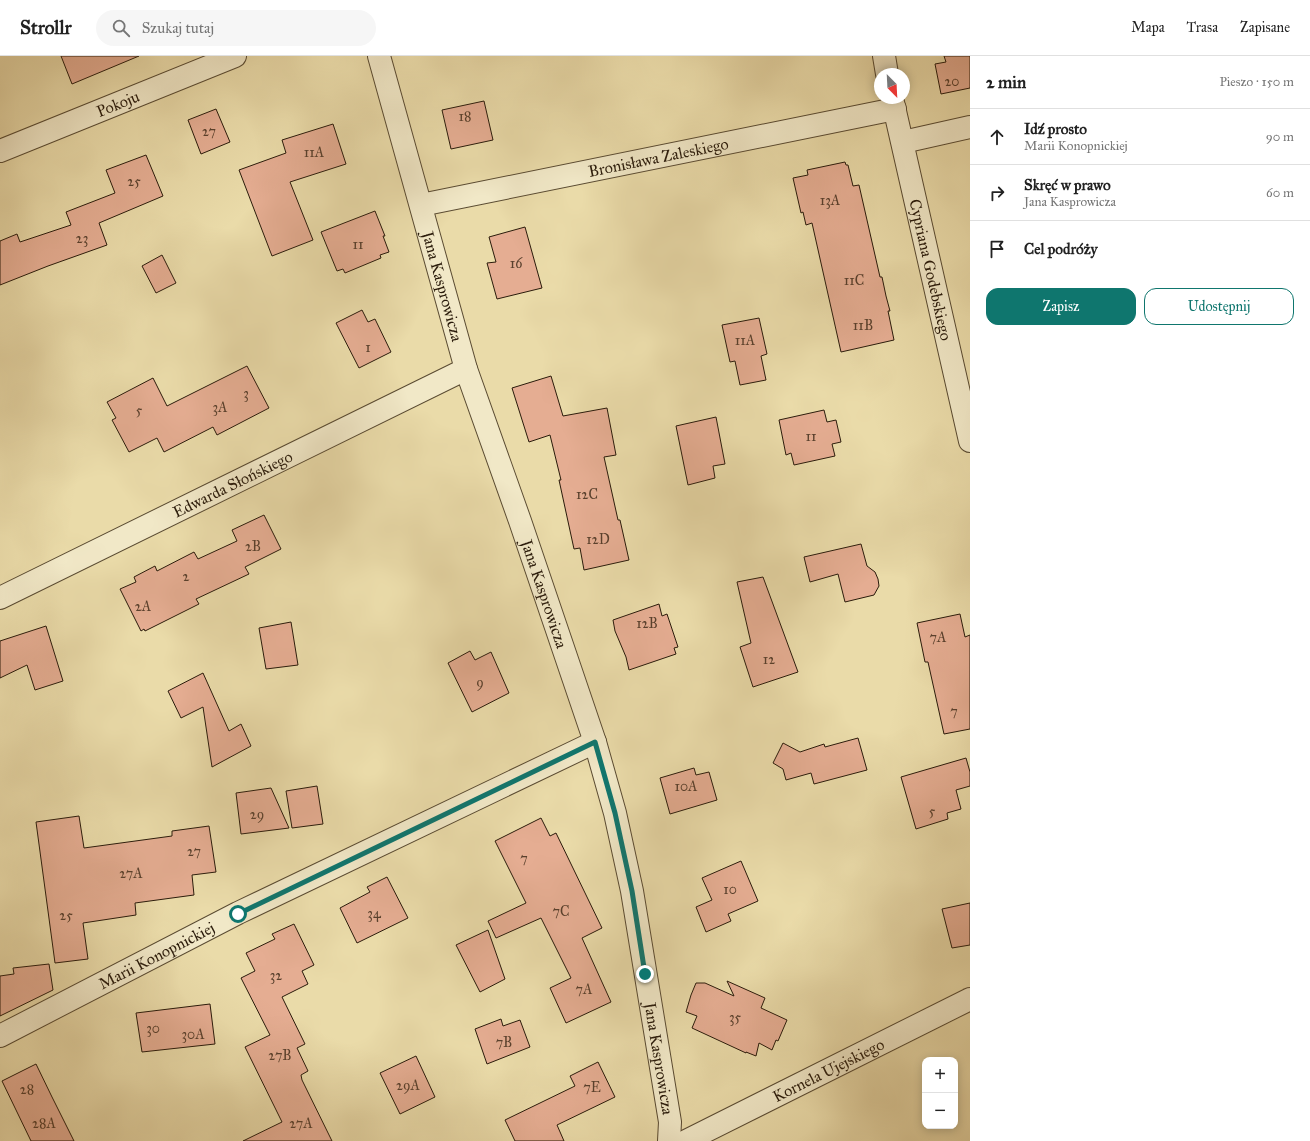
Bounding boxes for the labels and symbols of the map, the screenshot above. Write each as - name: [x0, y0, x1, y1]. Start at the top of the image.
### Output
- north arrow: [874, 68, 910, 104]
- house number: 20: [944, 73, 960, 90]
- street label: Pokoju: [93, 86, 142, 121]
- house number: 18: [459, 108, 471, 125]
- house number: 27: [202, 123, 216, 140]
- street label: Bronisława Zaleskiego: [586, 133, 730, 180]
- house number: 11A: [304, 144, 325, 161]
- house number: 25: [127, 173, 141, 190]
- house number: 13A: [820, 192, 841, 209]
- street label: Cypriana Godebskiego: [906, 197, 956, 342]
- street label: Jana Kasprowicza: [417, 227, 467, 344]
- house number: 23: [76, 230, 88, 247]
- house number: 11: [352, 236, 364, 253]
- house number: 16: [510, 255, 523, 272]
- house number: 11C: [844, 272, 864, 289]
- house number: 11B: [853, 317, 873, 334]
- house number: 11A: [735, 332, 756, 349]
- house number: 1: [365, 339, 371, 356]
- house number: 3: [243, 385, 249, 402]
- house number: 3A: [212, 399, 228, 416]
- house number: 5: [136, 402, 143, 419]
- house number: 11: [805, 428, 817, 445]
- street label: Edwarda Słońskiego: [169, 446, 295, 521]
- house number: 12C: [576, 486, 598, 503]
- house number: 12D: [586, 531, 610, 548]
- street label: Jana Kasprowicza: [516, 535, 572, 651]
- house number: 2B: [245, 538, 261, 555]
- house number: 2: [183, 568, 190, 585]
- house number: 2A: [135, 598, 152, 615]
- house number: 12B: [636, 615, 658, 632]
- house number: 7A: [930, 629, 947, 646]
- house number: 12: [763, 651, 775, 668]
- house number: 9: [476, 674, 484, 691]
- house number: 7: [950, 703, 958, 720]
- house number: 10A: [674, 778, 698, 795]
- house number: 5: [929, 803, 936, 820]
- house number: 29: [250, 806, 264, 823]
- house number: 27: [187, 843, 201, 860]
- house number: 7: [520, 850, 528, 867]
- house number: 27A: [119, 865, 143, 882]
- house number: 10: [723, 881, 737, 898]
- house number: 7C: [552, 903, 570, 920]
- route start: [229, 905, 247, 923]
- house number: 34: [367, 905, 382, 922]
- house number: 25: [59, 907, 73, 924]
- street label: Marii Konopnickiej: [95, 917, 217, 993]
- route end: [636, 965, 654, 983]
- house number: 32: [270, 967, 282, 984]
- house number: 7A: [576, 981, 593, 998]
- street label: Jana Kasprowicza: [640, 999, 678, 1116]
- house number: 35: [729, 1009, 742, 1026]
- house number: 30: [146, 1020, 160, 1037]
- house number: 30A: [181, 1026, 205, 1043]
- house number: 7B: [496, 1034, 512, 1051]
- street label: Kornela Ujejskiego: [769, 1034, 887, 1106]
- house number: 27B: [268, 1047, 292, 1064]
- house number: 29A: [396, 1077, 420, 1094]
- house number: 7E: [583, 1079, 601, 1096]
- house number: 28: [20, 1081, 34, 1098]
- house number: 28A: [32, 1115, 56, 1132]
- house number: 27A: [289, 1115, 313, 1132]

